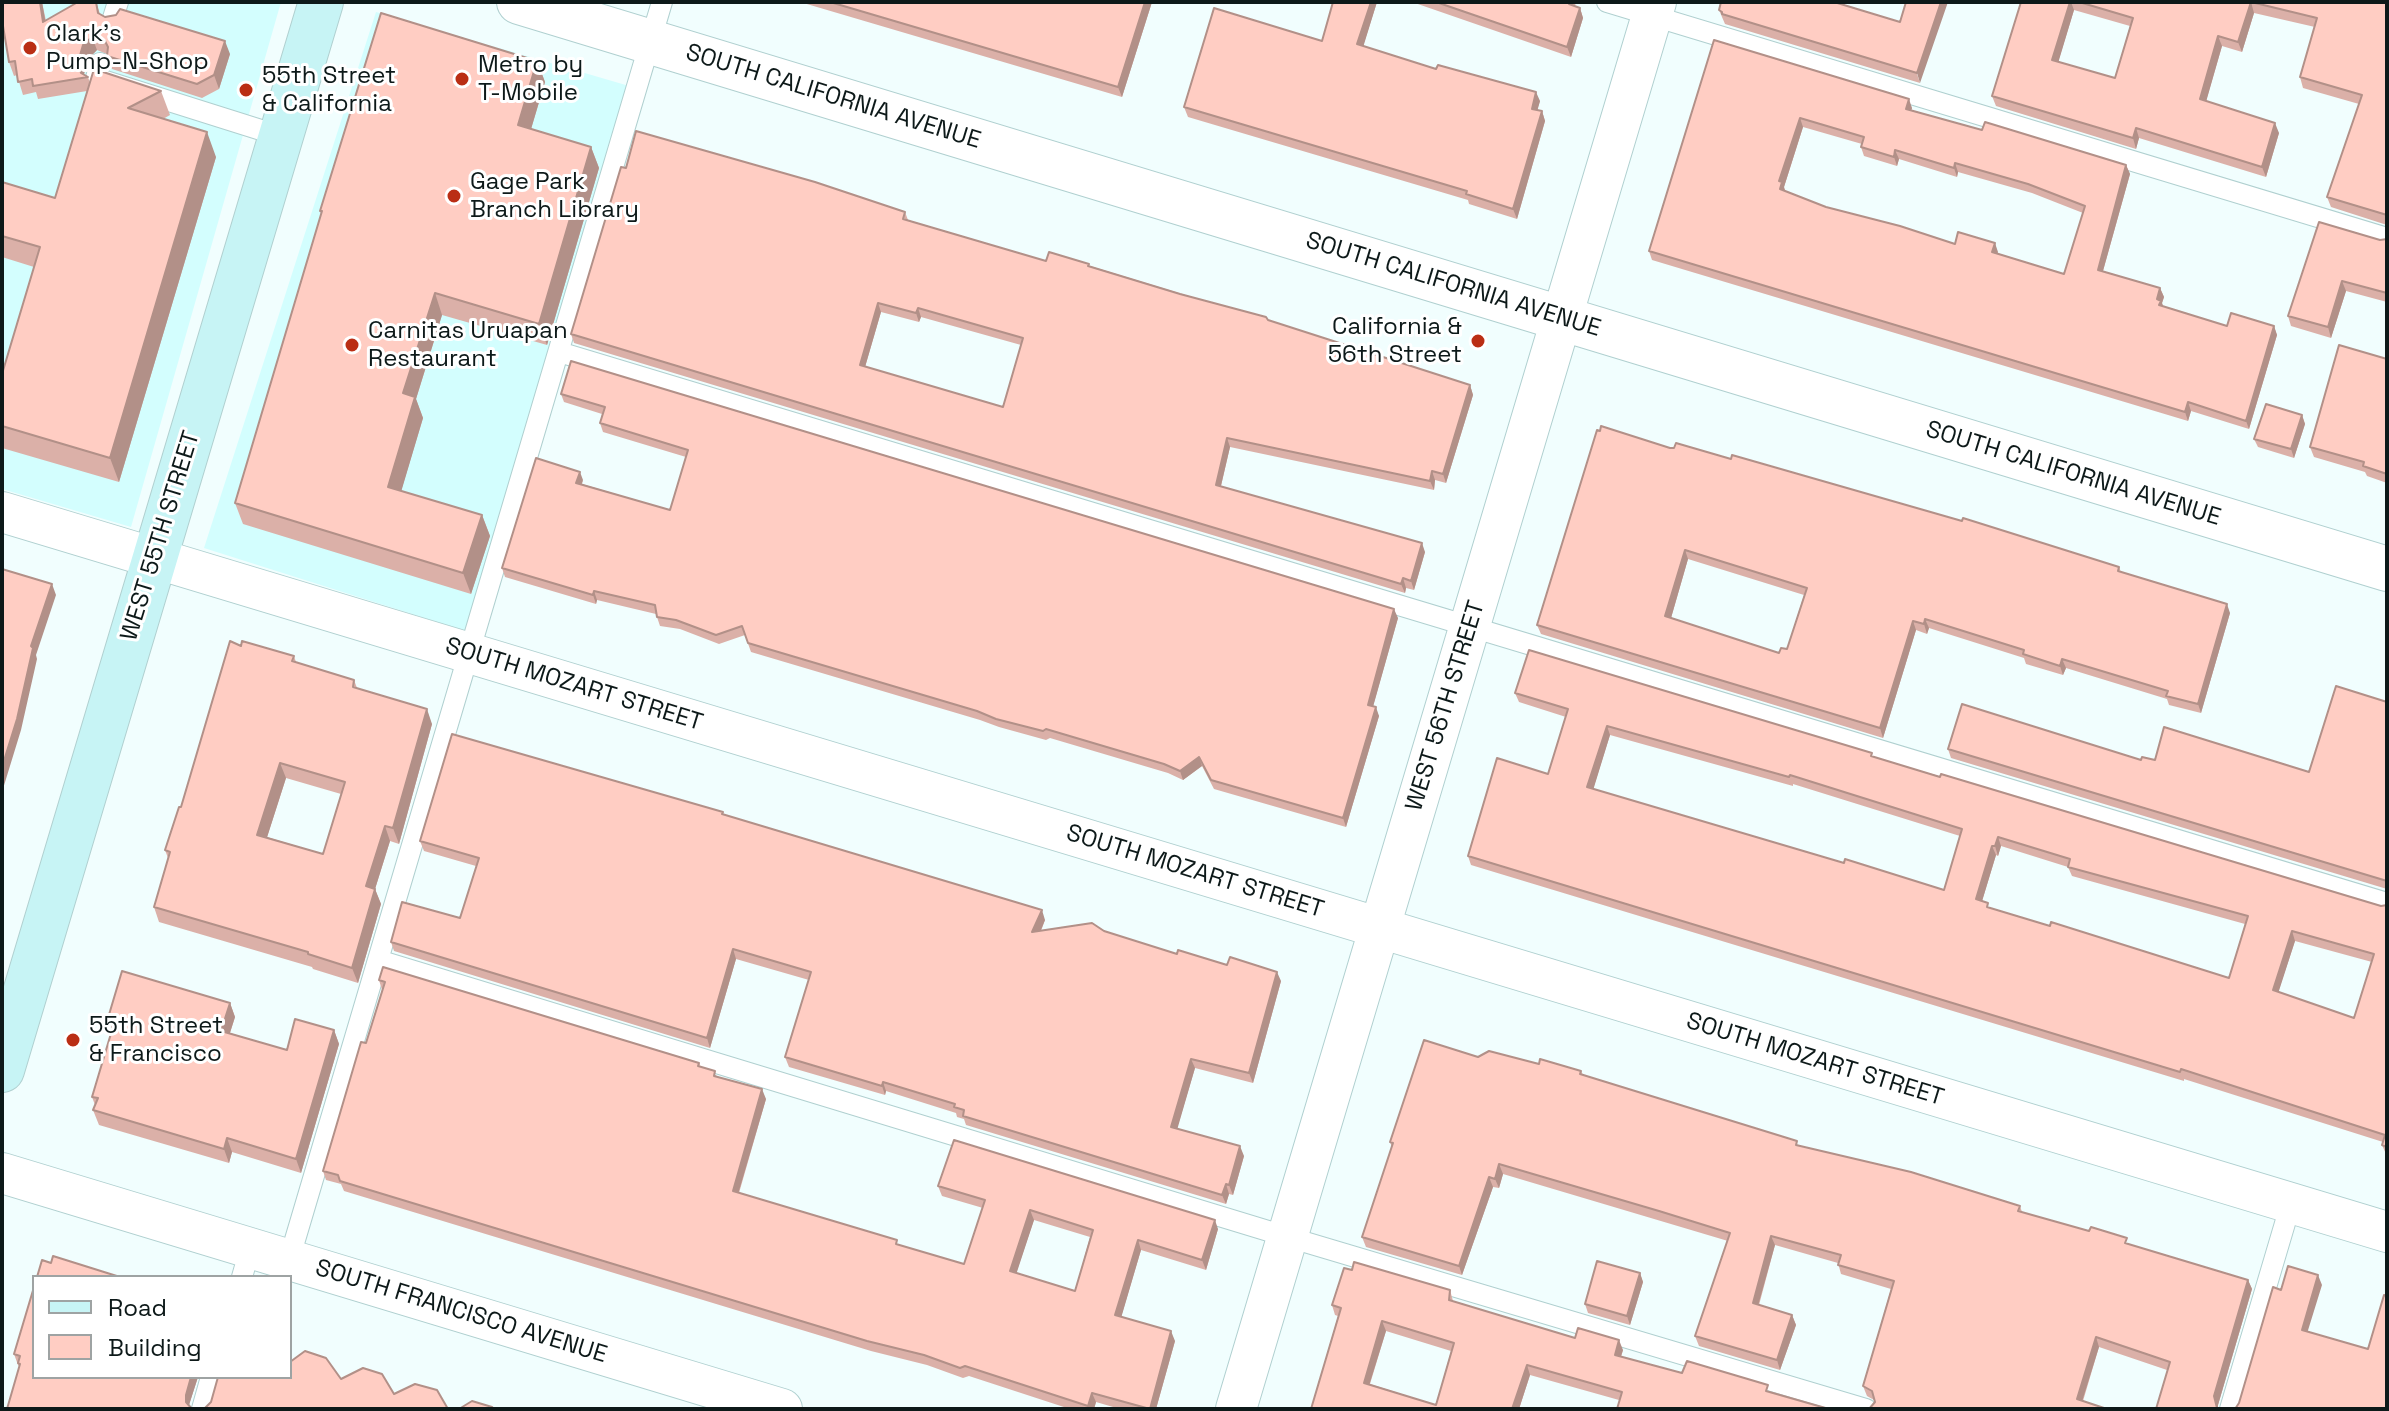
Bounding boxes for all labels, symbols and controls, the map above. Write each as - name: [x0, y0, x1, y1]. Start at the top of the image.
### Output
- place label: Clark's Pump-N-Shop: [46, 20, 209, 76]
- street label: SOUTH CALIFORNIA AVENUE: [682, 38, 984, 156]
- marker: Clark's Pump-N-Shop: [21, 39, 39, 57]
- place label: Metro by T-Mobile: [478, 51, 583, 107]
- place label: 55th Street & California: [262, 62, 396, 118]
- marker: Metro by T-Mobile: [453, 70, 471, 88]
- marker: 55th Street & California: [237, 81, 255, 99]
- place label: Gage Park Branch Library: [470, 168, 639, 224]
- marker: Gage Park Branch Library: [445, 187, 463, 205]
- street label: SOUTH CALIFORNIA AVENUE: [1302, 226, 1604, 344]
- place label: California & 56th Street: [1328, 313, 1462, 369]
- place label: Carnitas Uruapan Restaurant: [368, 317, 568, 373]
- marker: California & 56th Street: [1469, 332, 1487, 350]
- marker: Carnitas Uruapan Restaurant: [343, 336, 361, 354]
- street label: SOUTH CALIFORNIA AVENUE: [1922, 415, 2224, 533]
- street label: WEST 55TH STREET: [115, 428, 207, 644]
- street label: WEST 56TH STREET: [1400, 597, 1492, 815]
- street label: SOUTH MOZART STREET: [442, 632, 706, 738]
- street label: SOUTH MOZART STREET: [1063, 819, 1327, 925]
- street label: SOUTH MOZART STREET: [1683, 1007, 1947, 1113]
- place label: 55th Street & Francisco: [89, 1012, 223, 1068]
- marker: 55th Street & Francisco: [64, 1031, 82, 1049]
- street label: SOUTH FRANCISCO AVENUE: [312, 1254, 610, 1370]
- legend: [32, 1275, 292, 1379]
- text: Road: [108, 1292, 167, 1323]
- text: Building: [108, 1332, 202, 1363]

